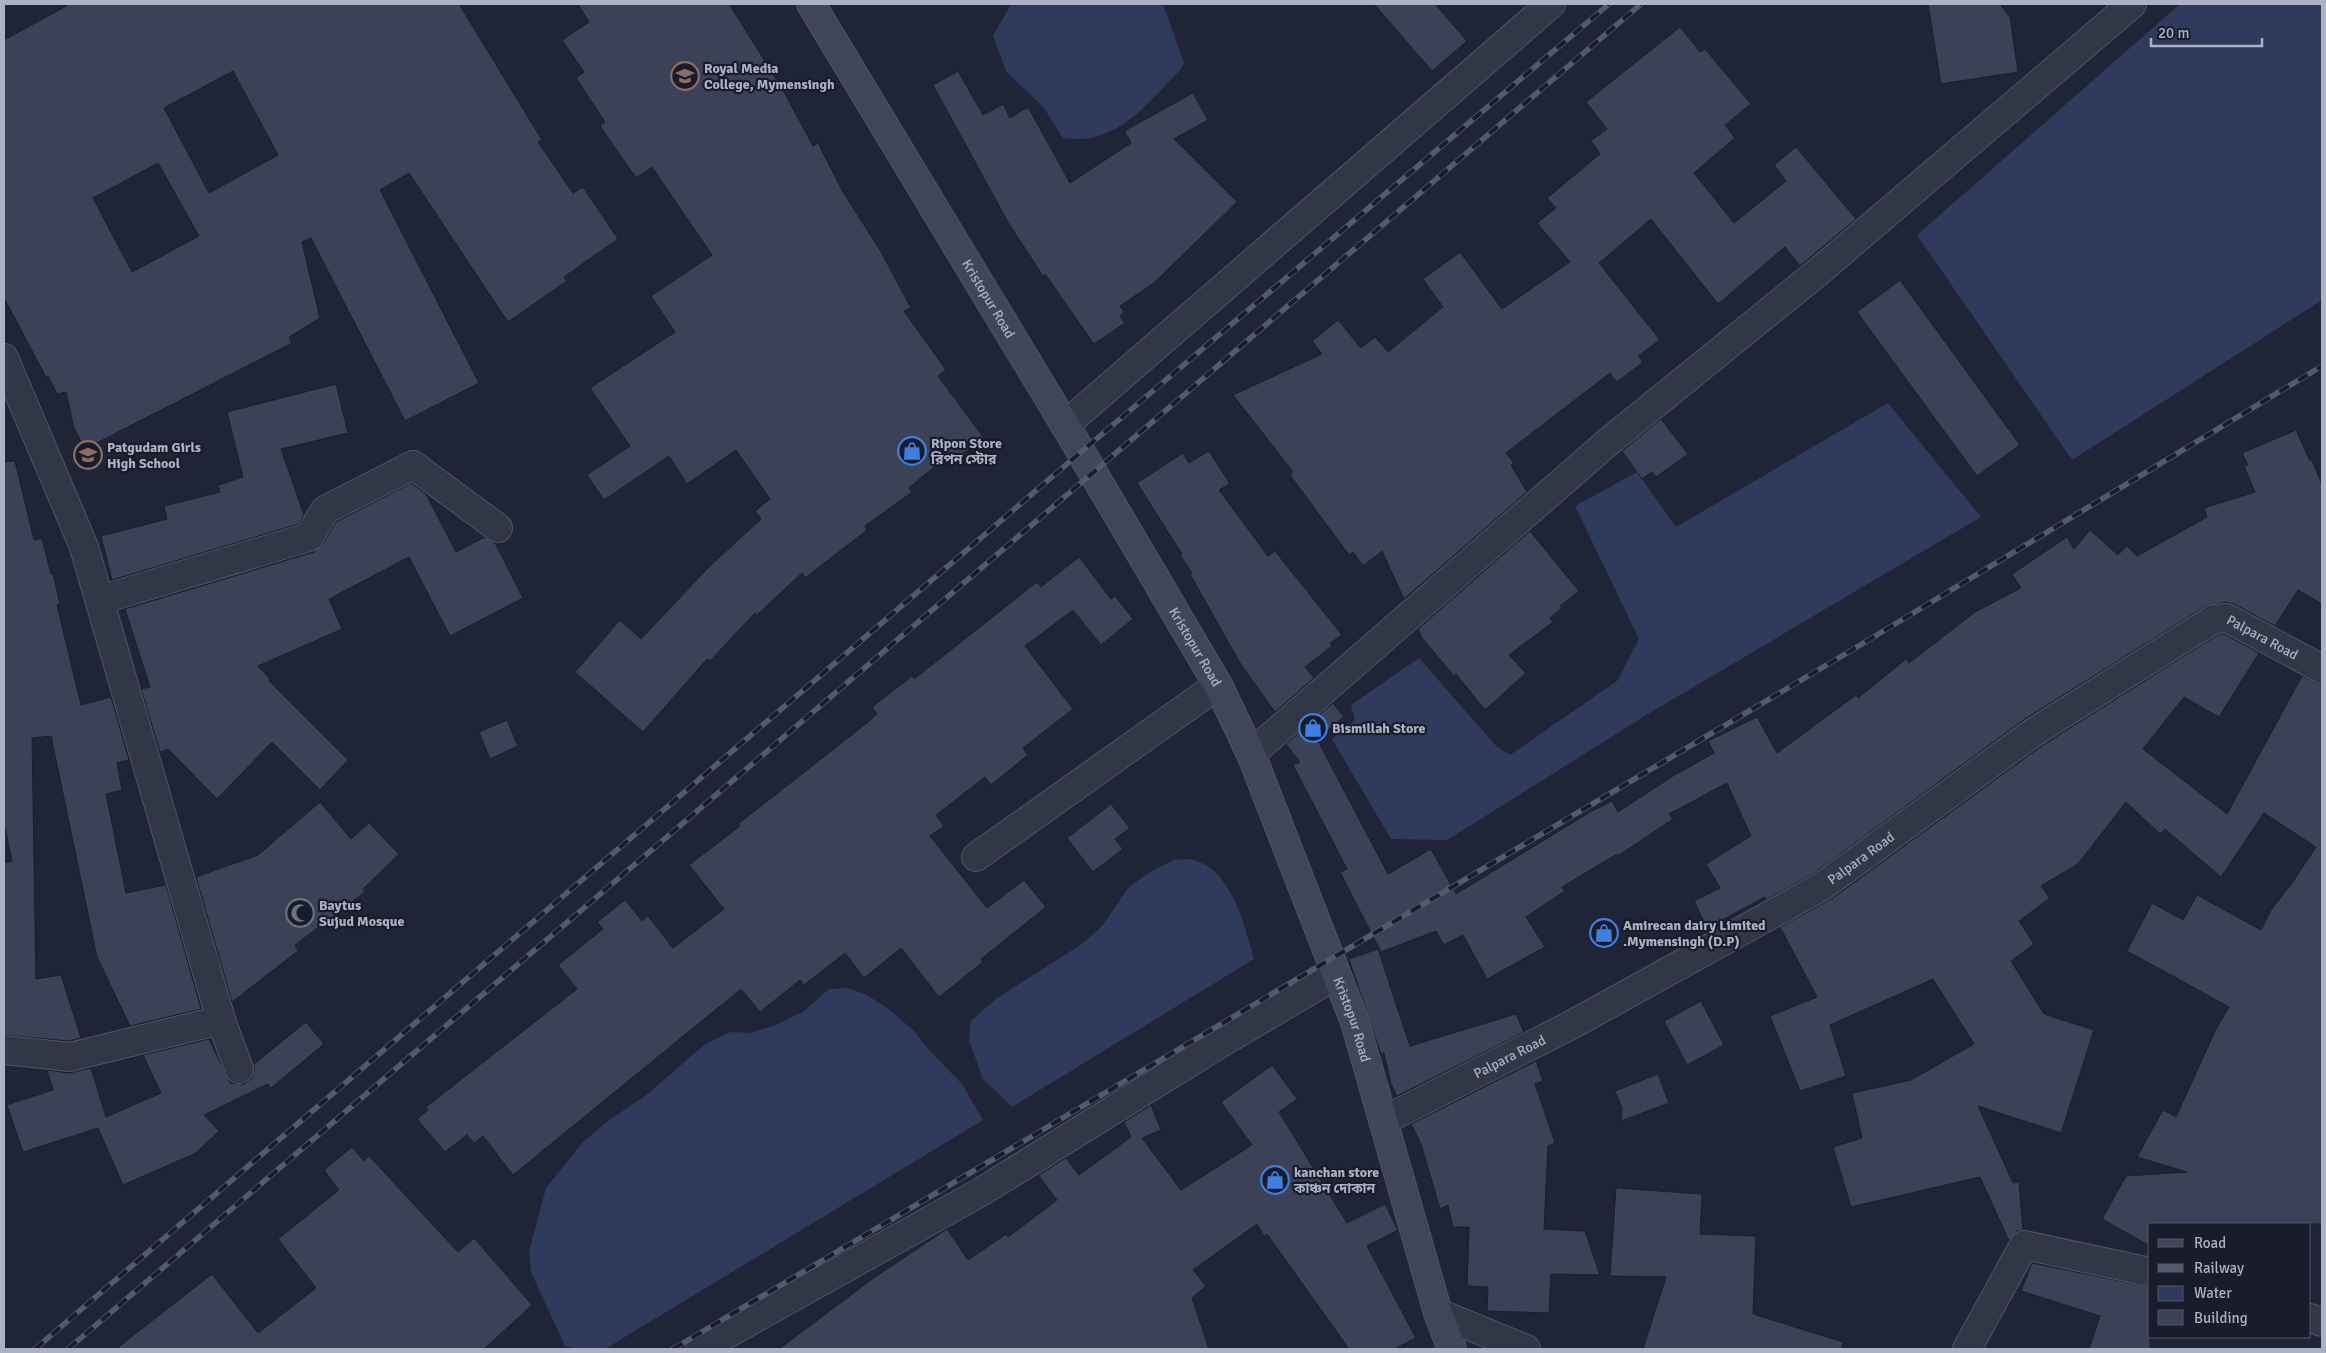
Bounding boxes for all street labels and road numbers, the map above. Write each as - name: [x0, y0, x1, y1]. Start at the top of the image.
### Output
- street label: Kristopur Road: [958, 256, 1019, 341]
- street label: Kristopur Road: [1166, 604, 1225, 689]
- street label: Palpara Road: [2224, 611, 2301, 663]
- street label: Palpara Road: [1824, 828, 1898, 888]
- street label: Kristopur Road: [1330, 974, 1374, 1064]
- street label: Palpara Road: [1471, 1031, 1548, 1082]

